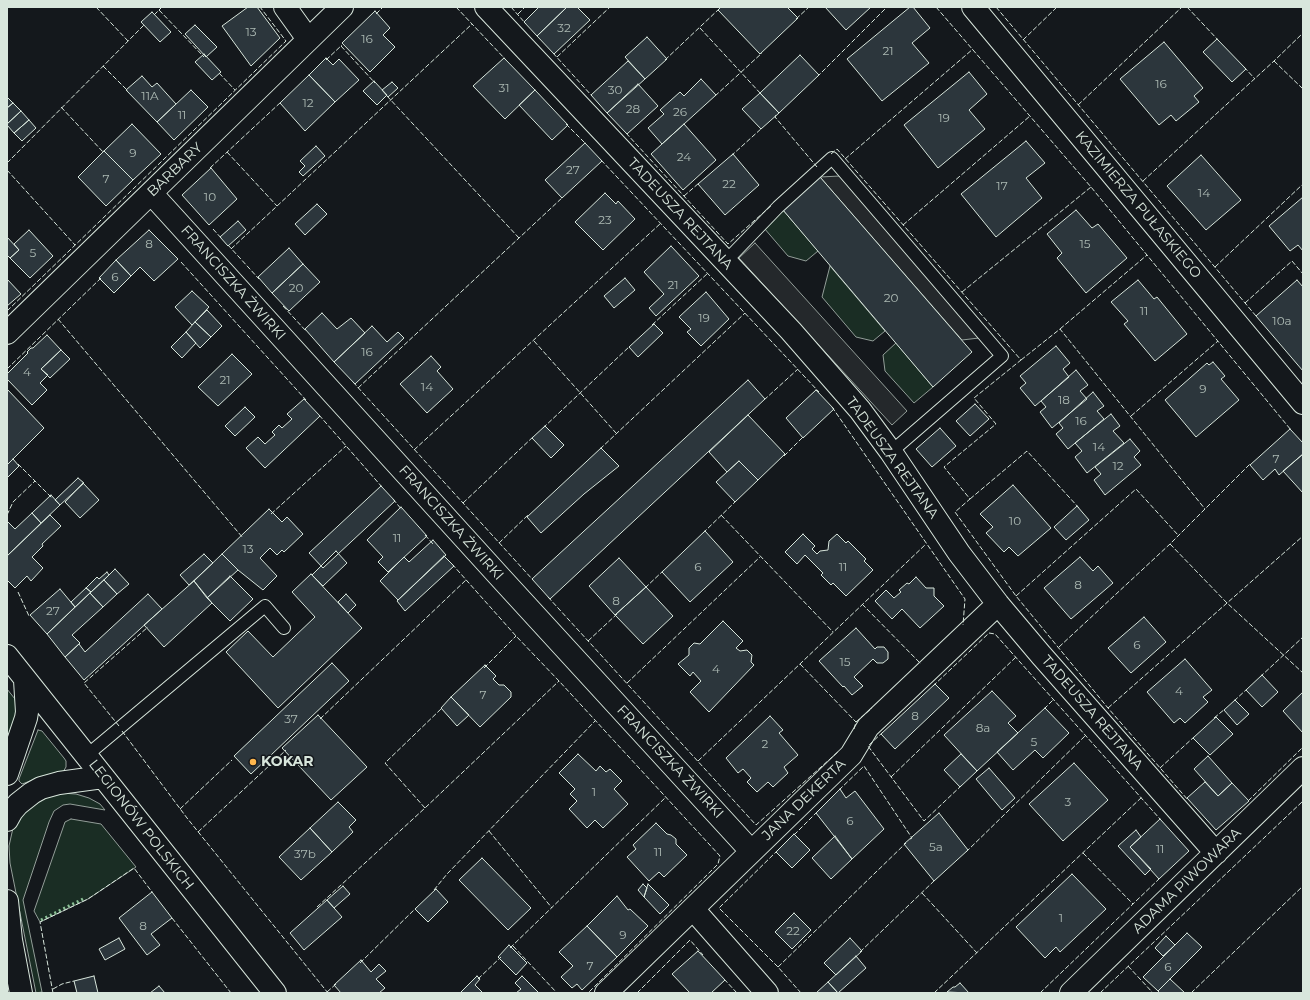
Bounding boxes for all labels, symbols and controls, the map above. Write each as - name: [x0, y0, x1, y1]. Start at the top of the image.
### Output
- house number: 32: [557, 21, 571, 35]
- house number: 13: [245, 25, 257, 39]
- house number: 16: [361, 32, 373, 46]
- house number: 21: [882, 44, 894, 58]
- house number: 16: [1155, 77, 1167, 91]
- house number: 31: [498, 81, 510, 95]
- house number: 30: [608, 83, 622, 97]
- house number: 11A: [141, 89, 159, 103]
- house number: 12: [302, 96, 314, 110]
- house number: 28: [626, 102, 640, 116]
- house number: 26: [673, 105, 687, 119]
- house number: 11: [178, 108, 186, 122]
- house number: 19: [938, 111, 950, 125]
- street label: KAZIMIERZA PUŁASKIEGO: [1071, 128, 1205, 282]
- street label: BARBARY: [144, 140, 206, 200]
- house number: 9: [129, 146, 137, 160]
- house number: 24: [677, 150, 691, 164]
- street label: TADEUSZA REJTANA: [624, 155, 736, 273]
- house number: 27: [566, 163, 580, 177]
- house number: 7: [102, 172, 110, 186]
- house number: 22: [722, 177, 736, 191]
- house number: 17: [996, 179, 1008, 193]
- house number: 14: [1198, 186, 1210, 200]
- house number: 10: [204, 190, 216, 204]
- house number: 23: [598, 213, 612, 227]
- street label: FRANCISZKA ŻWIRKI: [177, 222, 289, 344]
- house number: 8: [145, 237, 153, 251]
- house number: 15: [1079, 237, 1091, 251]
- house number: 5: [30, 246, 36, 260]
- house number: 6: [111, 270, 119, 284]
- house number: 21: [667, 278, 679, 292]
- house number: 20: [289, 281, 303, 295]
- house number: 20: [884, 291, 898, 305]
- house number: 11: [1140, 304, 1148, 318]
- house number: 19: [698, 311, 710, 325]
- house number: 10a: [1272, 314, 1292, 328]
- house number: 16: [361, 345, 373, 359]
- house number: 4: [23, 365, 31, 379]
- house number: 21: [219, 373, 231, 387]
- house number: 14: [421, 380, 433, 394]
- house number: 9: [1199, 382, 1207, 396]
- house number: 18: [1058, 393, 1070, 407]
- street label: TADEUSZA REJTANA: [842, 394, 942, 522]
- house number: 16: [1075, 414, 1087, 428]
- house number: 14: [1093, 440, 1105, 454]
- house number: 7: [1272, 452, 1280, 466]
- house number: 12: [1112, 459, 1124, 473]
- street label: FRANCISZKA ŻWIRKI: [395, 462, 507, 584]
- house number: 10: [1009, 514, 1021, 528]
- house number: 11: [393, 531, 401, 545]
- house number: 13: [242, 542, 254, 556]
- house number: 6: [694, 560, 702, 574]
- house number: 11: [839, 560, 847, 574]
- house number: 8: [1074, 578, 1082, 592]
- house number: 8: [612, 594, 620, 608]
- house number: 27: [46, 604, 60, 618]
- house number: 6: [1133, 638, 1141, 652]
- street label: TADEUSZA REJTANA: [1038, 652, 1146, 774]
- house number: 15: [839, 655, 851, 669]
- house number: 4: [712, 662, 720, 676]
- house number: 4: [1175, 684, 1183, 698]
- house number: 7: [479, 688, 487, 702]
- street label: FRANCISZKA ŻWIRKI: [613, 702, 727, 822]
- house number: 8: [911, 709, 919, 723]
- house number: 37: [284, 712, 298, 726]
- house number: 8a: [976, 721, 990, 735]
- house number: 5: [1031, 735, 1037, 749]
- house number: 2: [762, 737, 768, 751]
- place label: KOKAR: [261, 754, 314, 770]
- street label: JANA DEKERTA: [759, 756, 849, 844]
- street label: LEGIONÓW POLSKICH: [85, 757, 197, 893]
- marker: KOKAR: [248, 757, 258, 767]
- house number: 1: [592, 785, 596, 799]
- house number: 3: [1065, 795, 1071, 809]
- house number: 6: [846, 814, 854, 828]
- street label: ADAMA PIWOWARA: [1129, 825, 1245, 937]
- house number: 5a: [929, 840, 943, 854]
- house number: 11: [1156, 842, 1164, 856]
- house number: 11: [654, 845, 662, 859]
- house number: 37b: [294, 847, 316, 861]
- house number: 1: [1059, 911, 1063, 925]
- house number: 8: [139, 919, 147, 933]
- house number: 22: [786, 924, 800, 938]
- house number: 9: [619, 928, 627, 942]
- house number: 7: [586, 959, 594, 973]
- house number: 6: [1164, 960, 1172, 974]

